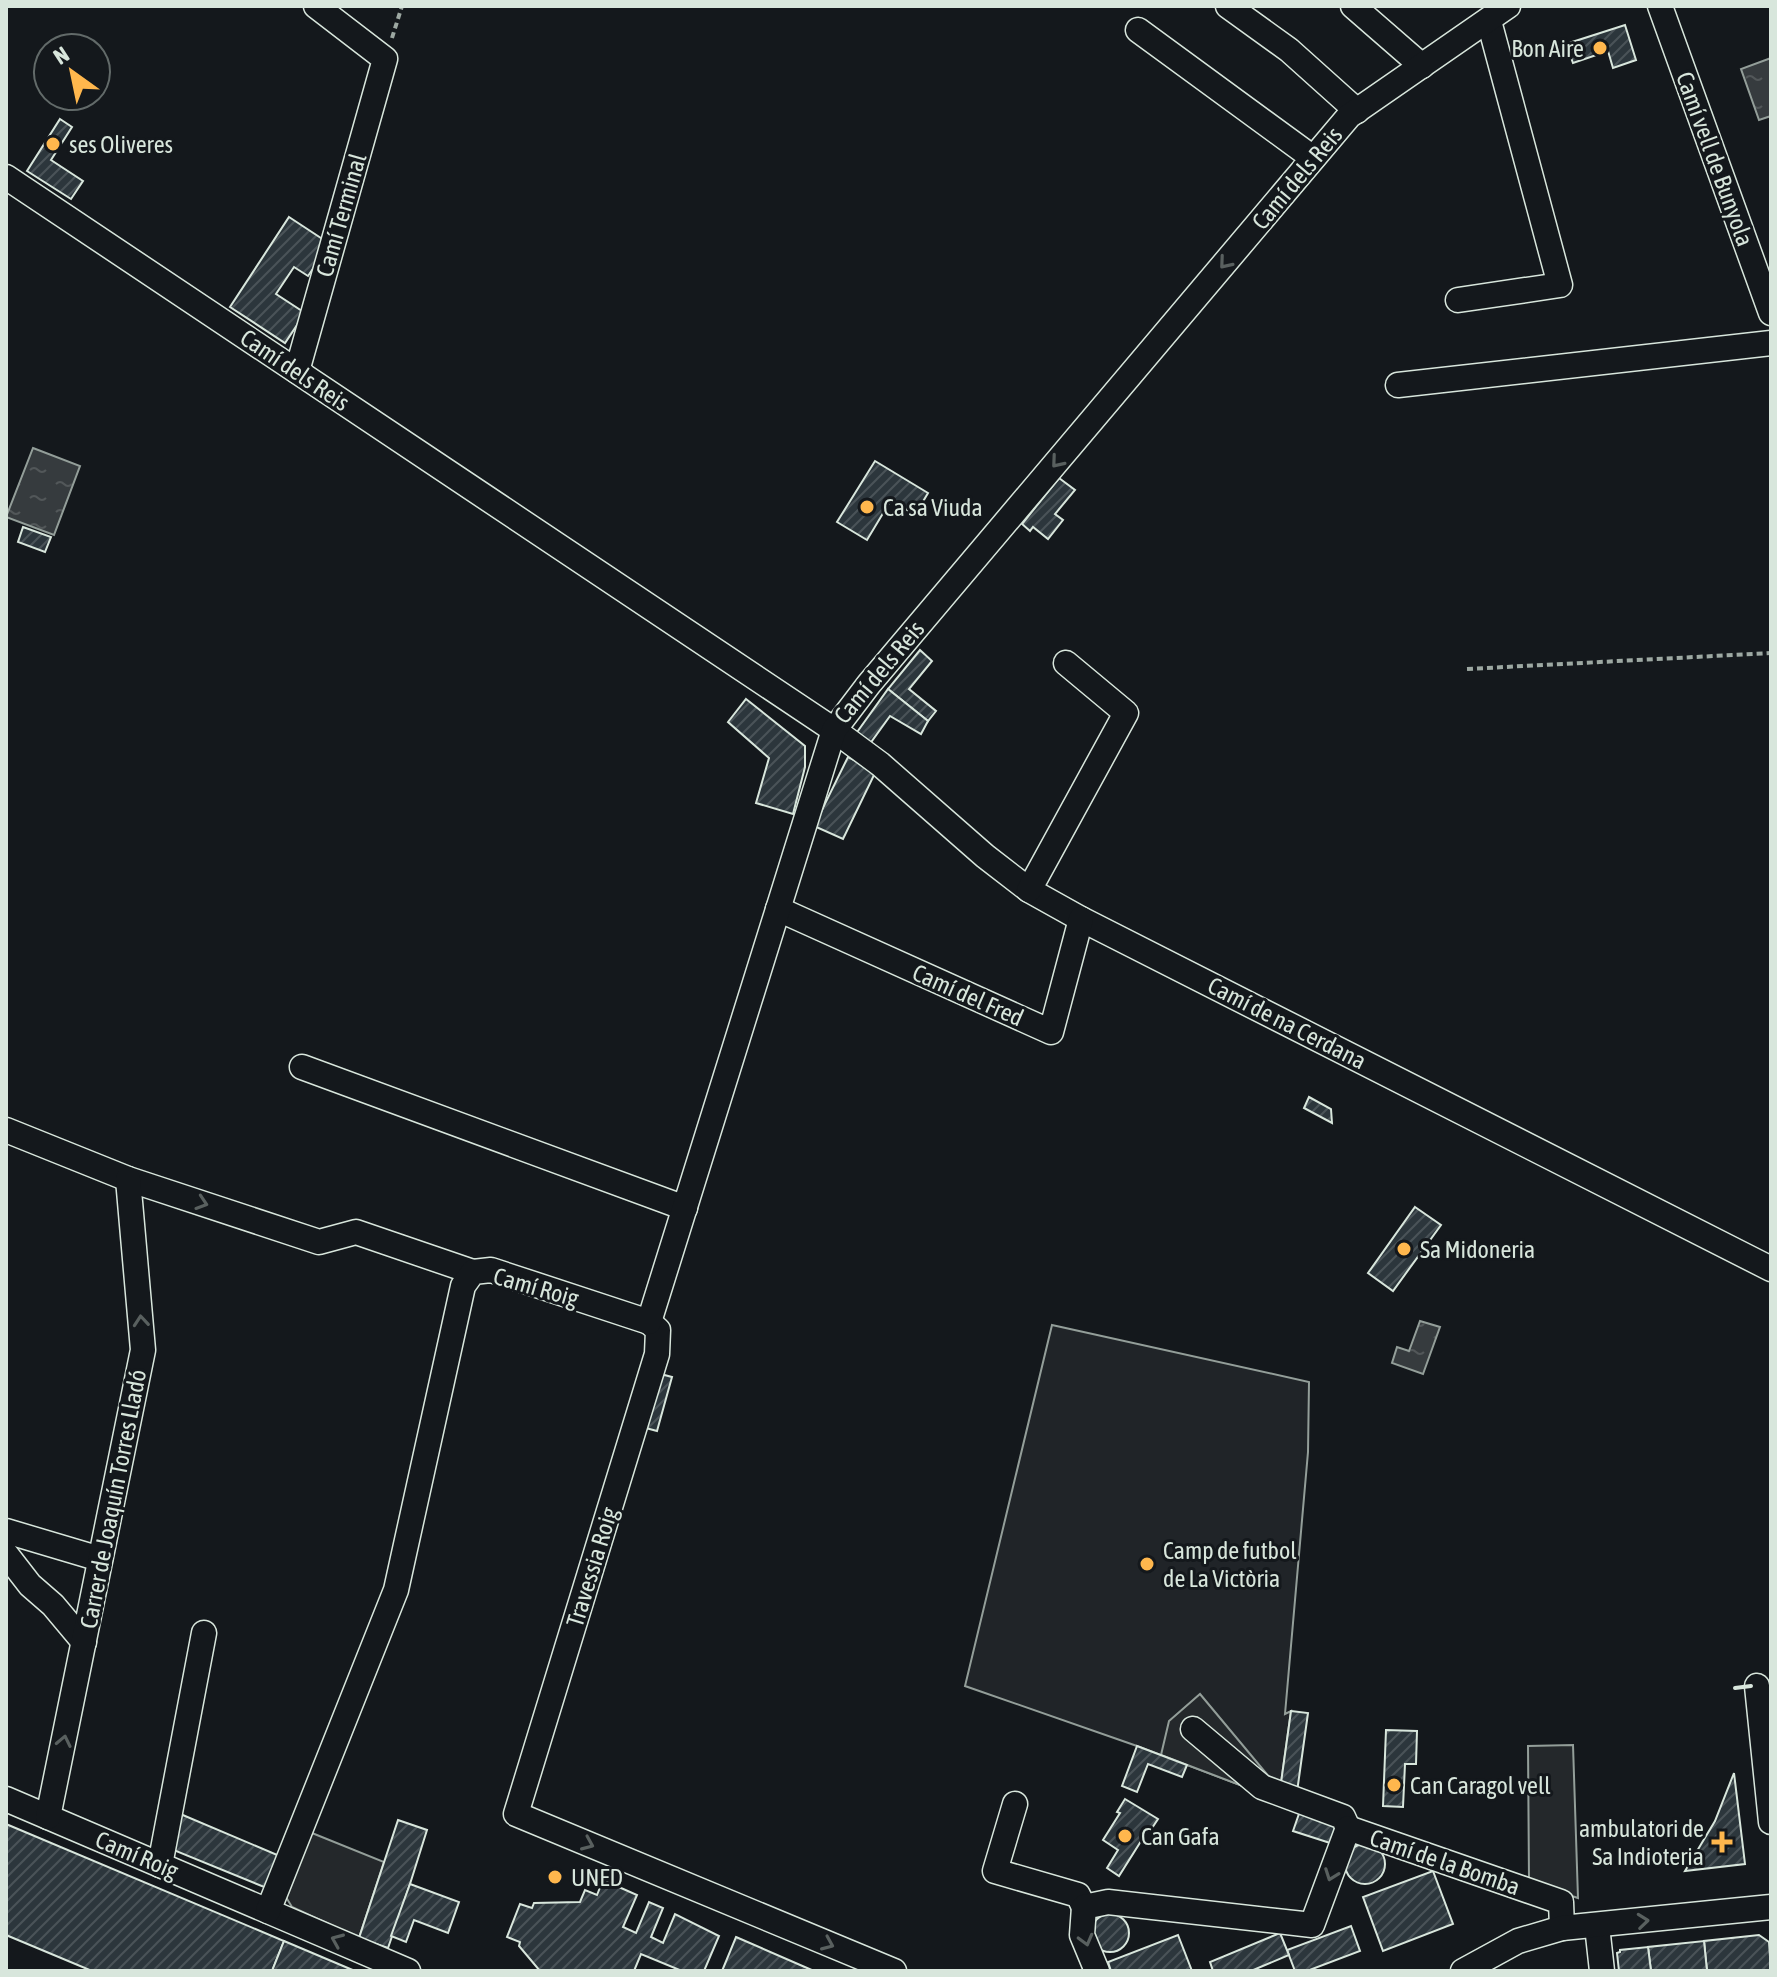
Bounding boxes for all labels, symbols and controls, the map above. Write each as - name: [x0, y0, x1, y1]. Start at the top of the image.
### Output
- north arrow: [32, 32, 112, 112]
- place label: Bon Aire: [1511, 35, 1584, 62]
- marker: Bon Aire: [1591, 39, 1609, 57]
- text: N: [49, 41, 74, 70]
- street label: Camí vell de Bunyola: [1671, 68, 1759, 250]
- street label: Camí dels Reis: [1246, 121, 1348, 235]
- place label: ses Oliveres: [69, 131, 173, 158]
- marker: ses Oliveres: [44, 135, 62, 153]
- street label: Camí Terminal: [311, 150, 372, 280]
- one-way arrow: [1220, 254, 1235, 268]
- street label: Camí dels Reis: [236, 324, 354, 416]
- one-way arrow: [1052, 452, 1067, 467]
- place label: Ca sa Viuda: [883, 494, 983, 521]
- marker: Ca sa Viuda: [858, 498, 876, 516]
- street label: Camí dels Reis: [828, 615, 930, 729]
- street label: Camí del Fred: [908, 959, 1028, 1031]
- street label: Camí de na Cerdana: [1203, 972, 1371, 1074]
- one-way arrow: [195, 1194, 208, 1210]
- place label: Sa Midoneria: [1420, 1236, 1535, 1263]
- marker: Sa Midoneria: [1395, 1240, 1413, 1258]
- street label: Camí Roig: [490, 1262, 582, 1312]
- one-way arrow: [132, 1314, 149, 1327]
- street label: Carrer de Joaquín Torres Lladó: [75, 1367, 151, 1631]
- street label: Travessia Roig: [561, 1503, 623, 1630]
- place label: Camp de futbol de La Victòria: [1163, 1537, 1297, 1592]
- marker: Camp de futbol de La Victòria: [1138, 1555, 1156, 1573]
- one-way arrow: [55, 1735, 72, 1748]
- place label: Can Caragol vell: [1410, 1772, 1551, 1799]
- marker: Can Caragol vell: [1385, 1776, 1403, 1794]
- place label: ambulatori de Sa Indioteria: [1579, 1815, 1704, 1870]
- place label: Can Gafa: [1141, 1823, 1220, 1850]
- street label: Camí de la Bomba: [1366, 1824, 1524, 1900]
- street label: Camí Roig: [92, 1826, 183, 1885]
- marker: Can Gafa: [1116, 1827, 1134, 1845]
- marker: ambulatori de Sa Indioteria: [1711, 1831, 1733, 1853]
- one-way arrow: [580, 1834, 594, 1850]
- place label: UNED: [571, 1864, 623, 1891]
- one-way arrow: [1324, 1867, 1340, 1881]
- marker: UNED: [546, 1868, 564, 1886]
- one-way arrow: [1637, 1912, 1650, 1929]
- one-way arrow: [1077, 1932, 1094, 1946]
- one-way arrow: [330, 1934, 345, 1950]
- one-way arrow: [820, 1934, 834, 1950]

